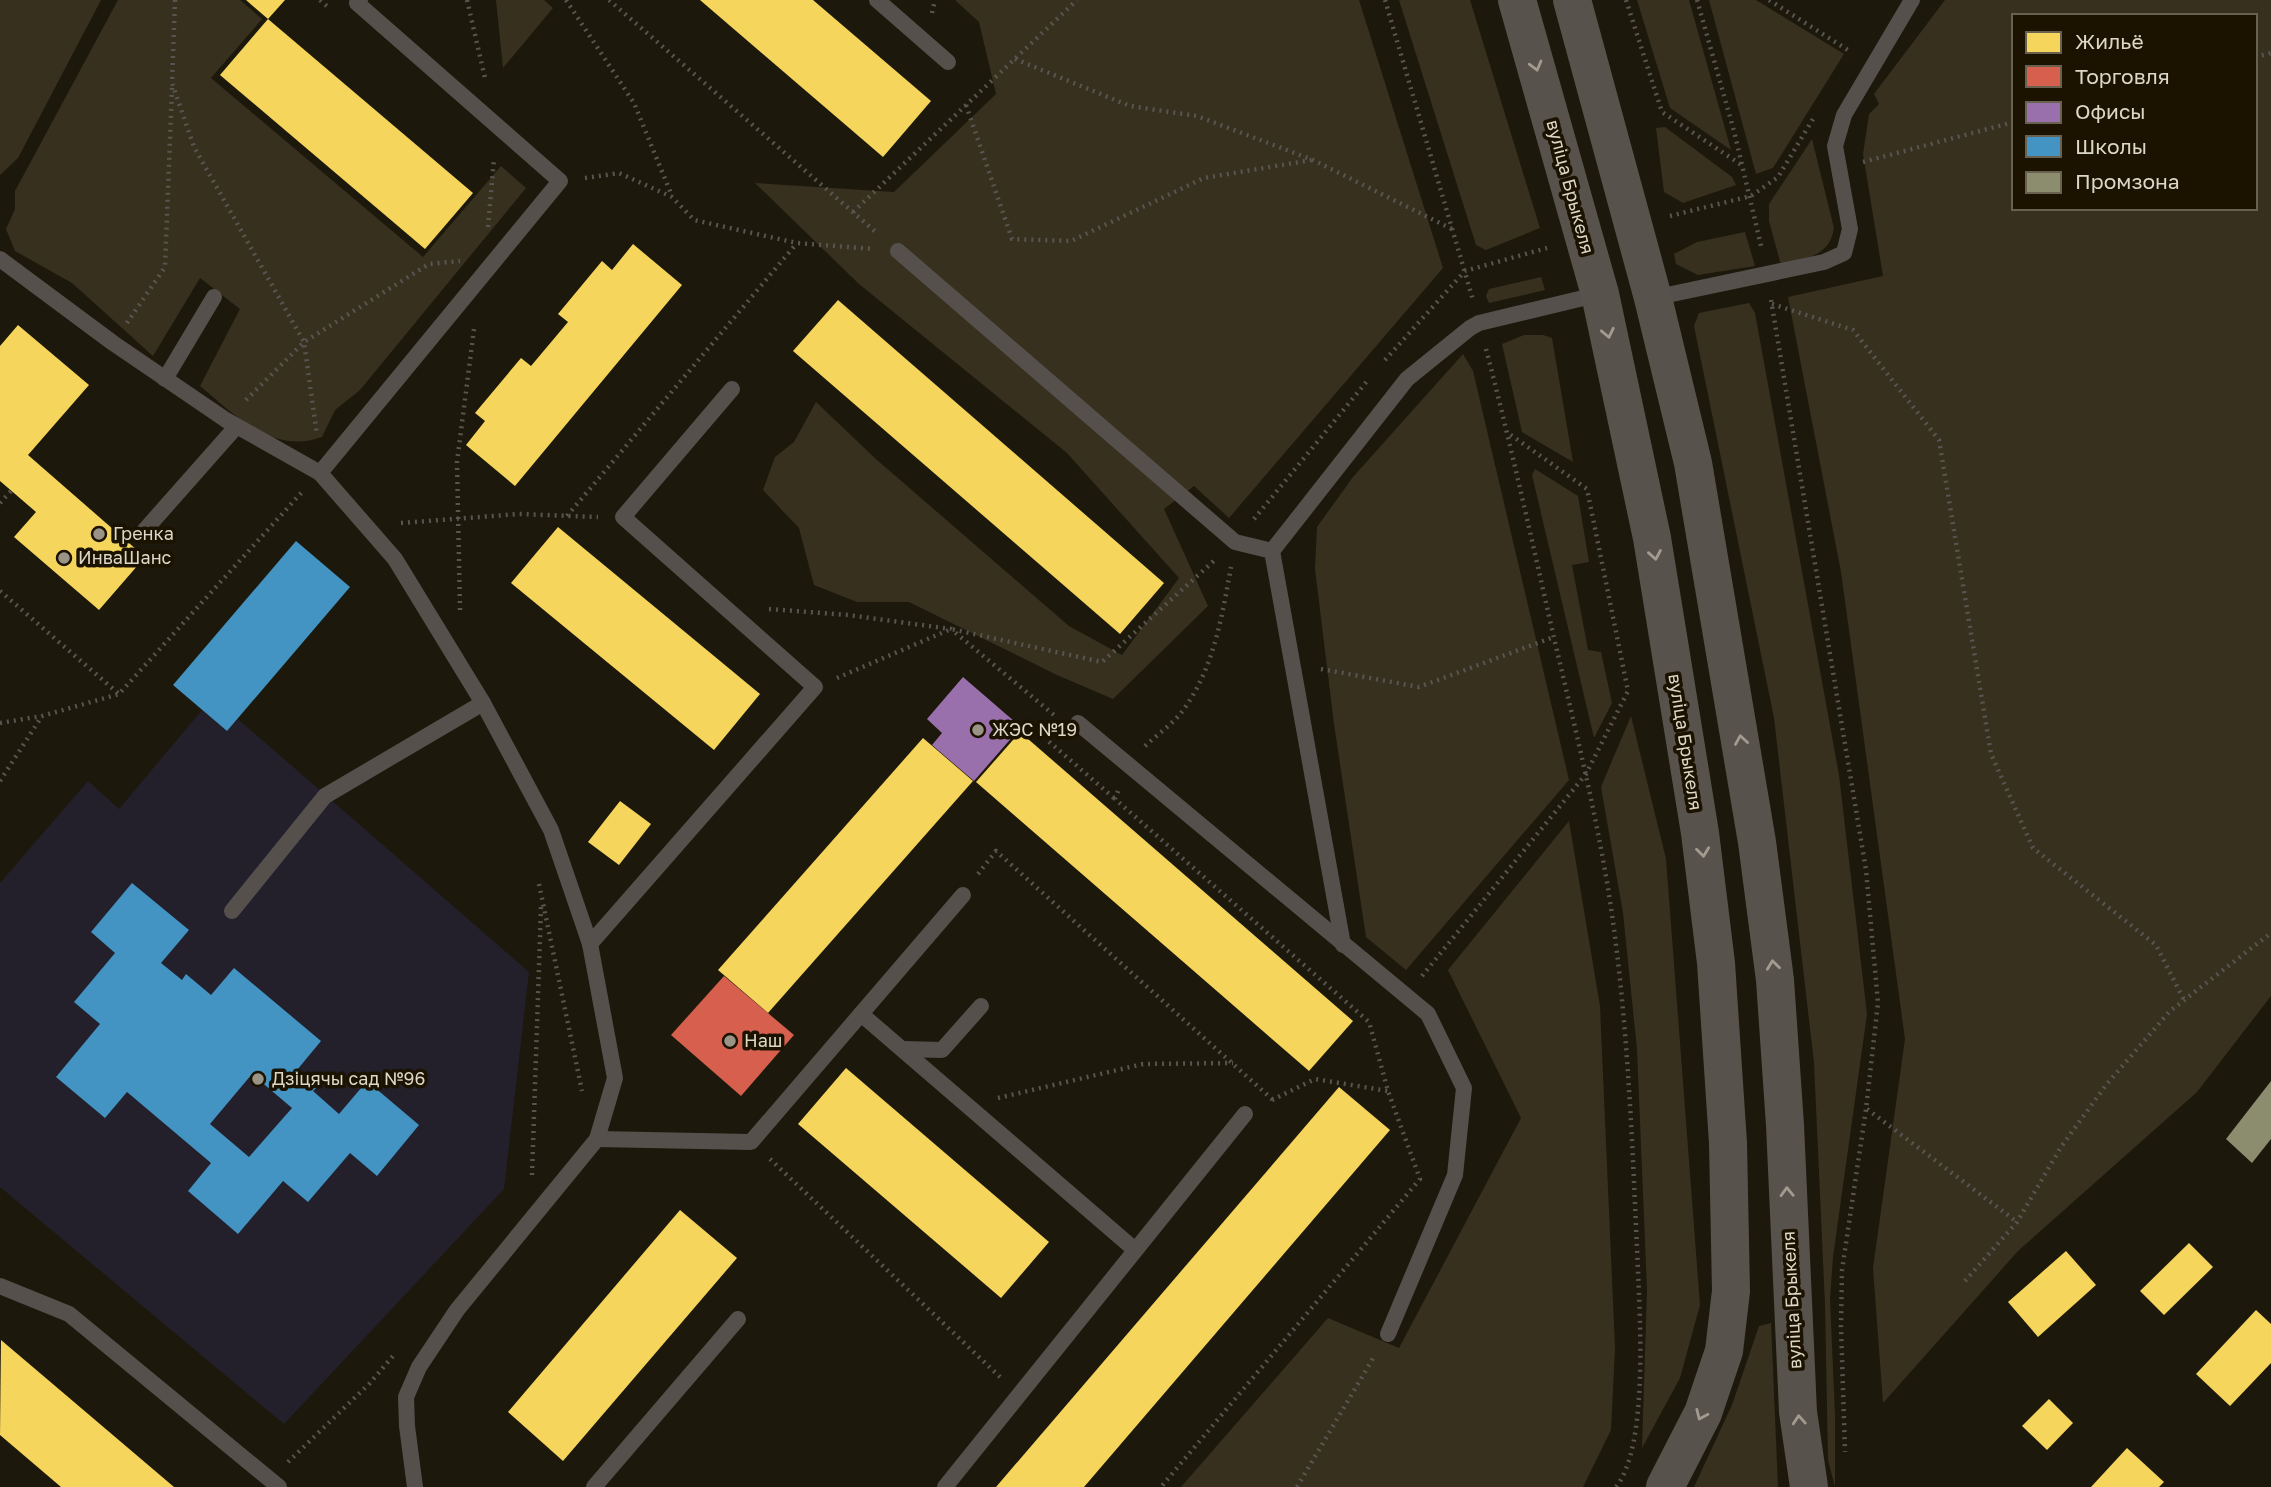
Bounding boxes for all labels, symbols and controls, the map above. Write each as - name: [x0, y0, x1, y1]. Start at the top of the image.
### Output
- legend: [2012, 14, 2257, 210]
- text: Жильё: [2075, 28, 2144, 54]
- one-way arrow: [1528, 59, 1543, 71]
- text: Торговля: [2075, 63, 2170, 89]
- text: Офисы: [2075, 98, 2146, 124]
- street label: вуліца Брыкеля: [1542, 117, 1599, 256]
- text: Школы: [2075, 133, 2147, 159]
- text: Промзона: [2075, 168, 2180, 194]
- one-way arrow: [1600, 327, 1614, 339]
- place label: Гренка: [113, 522, 174, 544]
- marker: Гренка: [91, 526, 107, 542]
- place label: ИнваШанс: [78, 546, 172, 568]
- one-way arrow: [1647, 549, 1662, 561]
- marker: ИнваШанс: [56, 550, 72, 566]
- street label: вуліца Брыкеля: [1664, 672, 1708, 812]
- place label: ЖЭС №19: [992, 718, 1077, 740]
- marker: ЖЭС №19: [970, 722, 986, 738]
- one-way arrow: [1734, 734, 1749, 746]
- one-way arrow: [1695, 847, 1710, 858]
- one-way arrow: [1766, 959, 1781, 971]
- place label: Наш: [744, 1029, 782, 1051]
- marker: Наш: [722, 1033, 738, 1049]
- place label: Дзіцячы сад №96: [272, 1067, 425, 1089]
- marker: Дзіцячы сад №96: [250, 1071, 266, 1087]
- one-way arrow: [1780, 1187, 1795, 1198]
- street label: вуліца Брыкеля: [1776, 1231, 1806, 1370]
- one-way arrow: [1696, 1408, 1710, 1420]
- one-way arrow: [1792, 1414, 1807, 1425]

